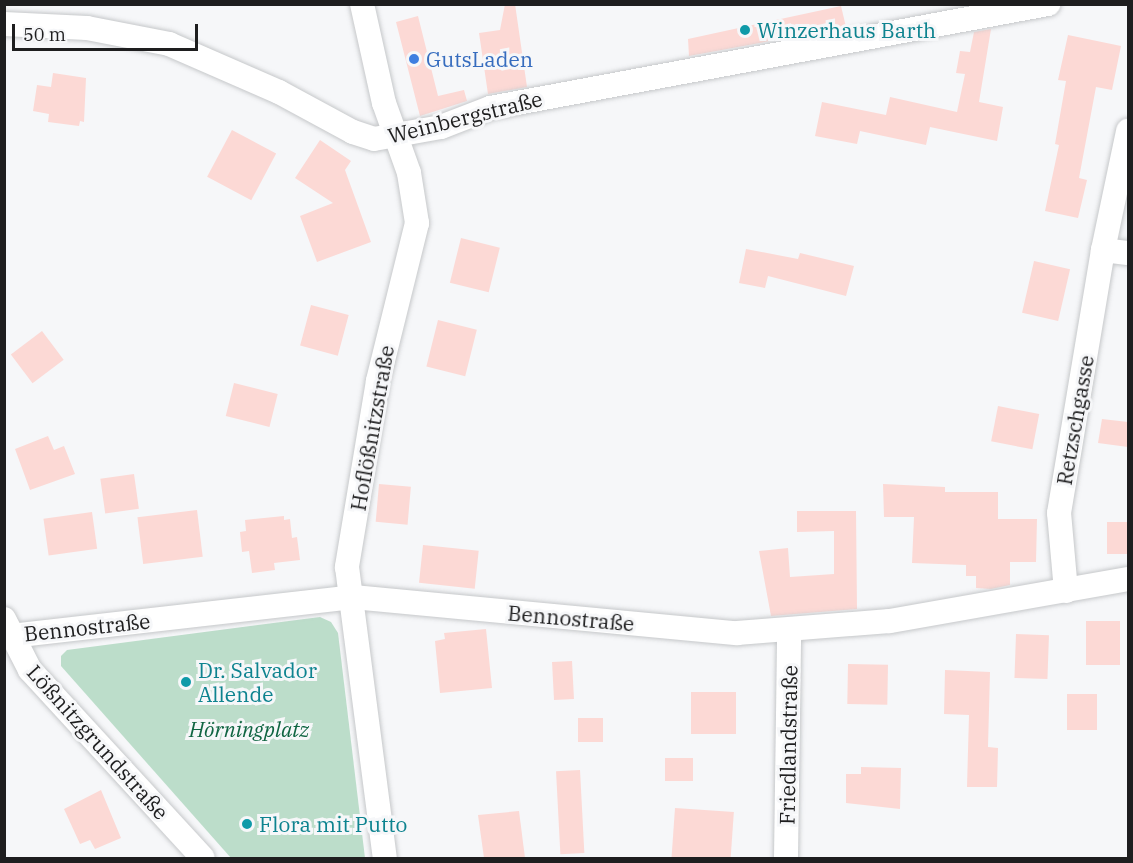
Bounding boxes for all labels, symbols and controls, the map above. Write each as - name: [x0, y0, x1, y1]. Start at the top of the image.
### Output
- scale bar: [15, 12, 201, 50]
- place label: Winzerhaus Barth: [757, 17, 936, 43]
- text: 50 m: [23, 23, 66, 46]
- marker: Winzerhaus Barth: [738, 23, 752, 37]
- place label: GutsLaden: [426, 46, 533, 72]
- marker: GutsLaden: [407, 52, 421, 66]
- street label: Weinbergstraße: [385, 86, 545, 148]
- street label: Hoflößnitzstraße: [345, 343, 399, 513]
- street label: Retzschgasse: [1051, 353, 1099, 487]
- street label: Bennostraße: [507, 600, 635, 636]
- street label: Bennostraße: [23, 608, 151, 646]
- place label: Dr. Salvador Allende: [198, 657, 317, 707]
- street label: Lößnitzgrundstraße: [22, 660, 174, 824]
- street label: Friedlandstraße: [774, 665, 802, 825]
- marker: Dr. Salvador Allende: [179, 675, 193, 689]
- park label: Hörningplatz: [189, 716, 309, 742]
- place label: Flora mit Putto: [259, 811, 407, 837]
- marker: Flora mit Putto: [240, 817, 254, 831]

